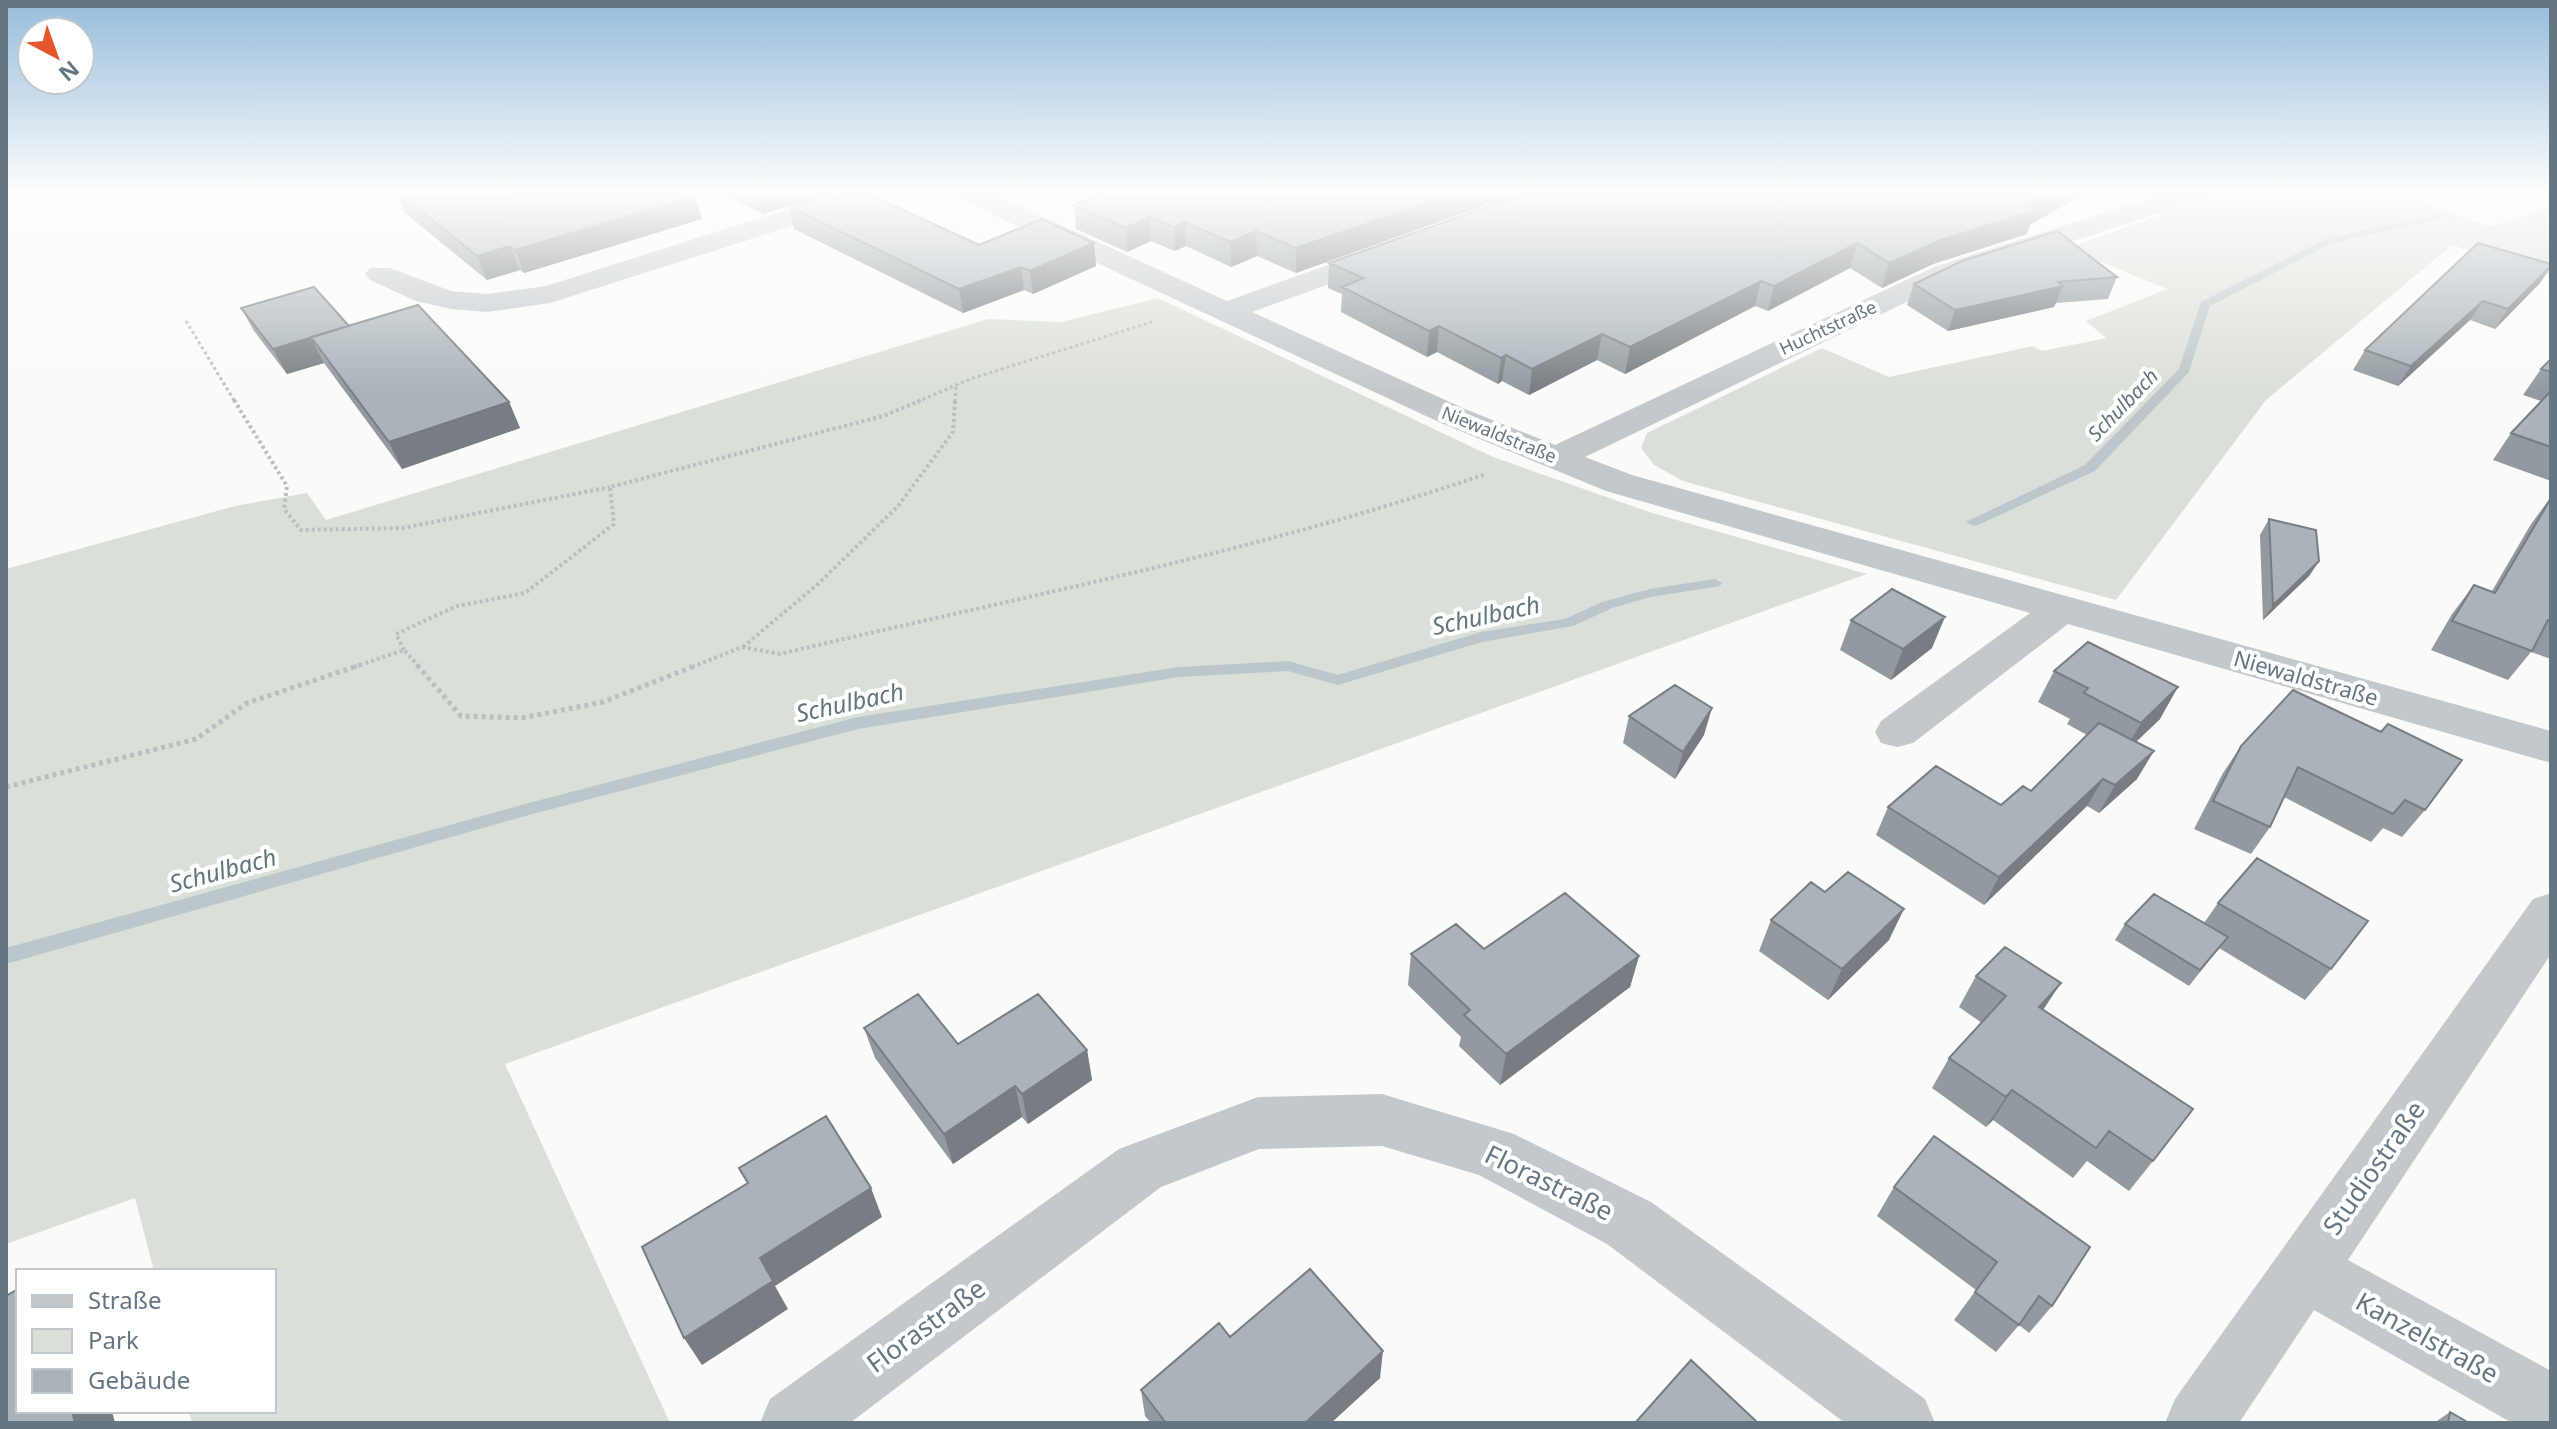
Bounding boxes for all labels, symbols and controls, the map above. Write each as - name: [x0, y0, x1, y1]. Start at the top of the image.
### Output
- north arrow: [16, 16, 96, 96]
- text: N: [53, 55, 86, 89]
- street label: Huchtstraße: [1775, 294, 1880, 360]
- water label: Schulbach: [2081, 363, 2164, 447]
- street label: Niewaldstraße: [1438, 400, 1560, 468]
- water label: Schulbach: [1429, 587, 1543, 642]
- street label: Niewaldstraße: [2231, 642, 2382, 712]
- water label: Schulbach: [793, 674, 907, 729]
- water label: Schulbach: [166, 839, 280, 900]
- street label: Studiostraße: [2314, 1093, 2433, 1242]
- street label: Florastraße: [1479, 1136, 1620, 1229]
- legend: [16, 1269, 276, 1413]
- street label: Florastraße: [859, 1270, 992, 1380]
- text: Straße: [88, 1283, 161, 1316]
- street label: Kanzelstraße: [2350, 1283, 2505, 1391]
- text: Park: [88, 1323, 139, 1356]
- text: Gebäude: [88, 1363, 190, 1396]

